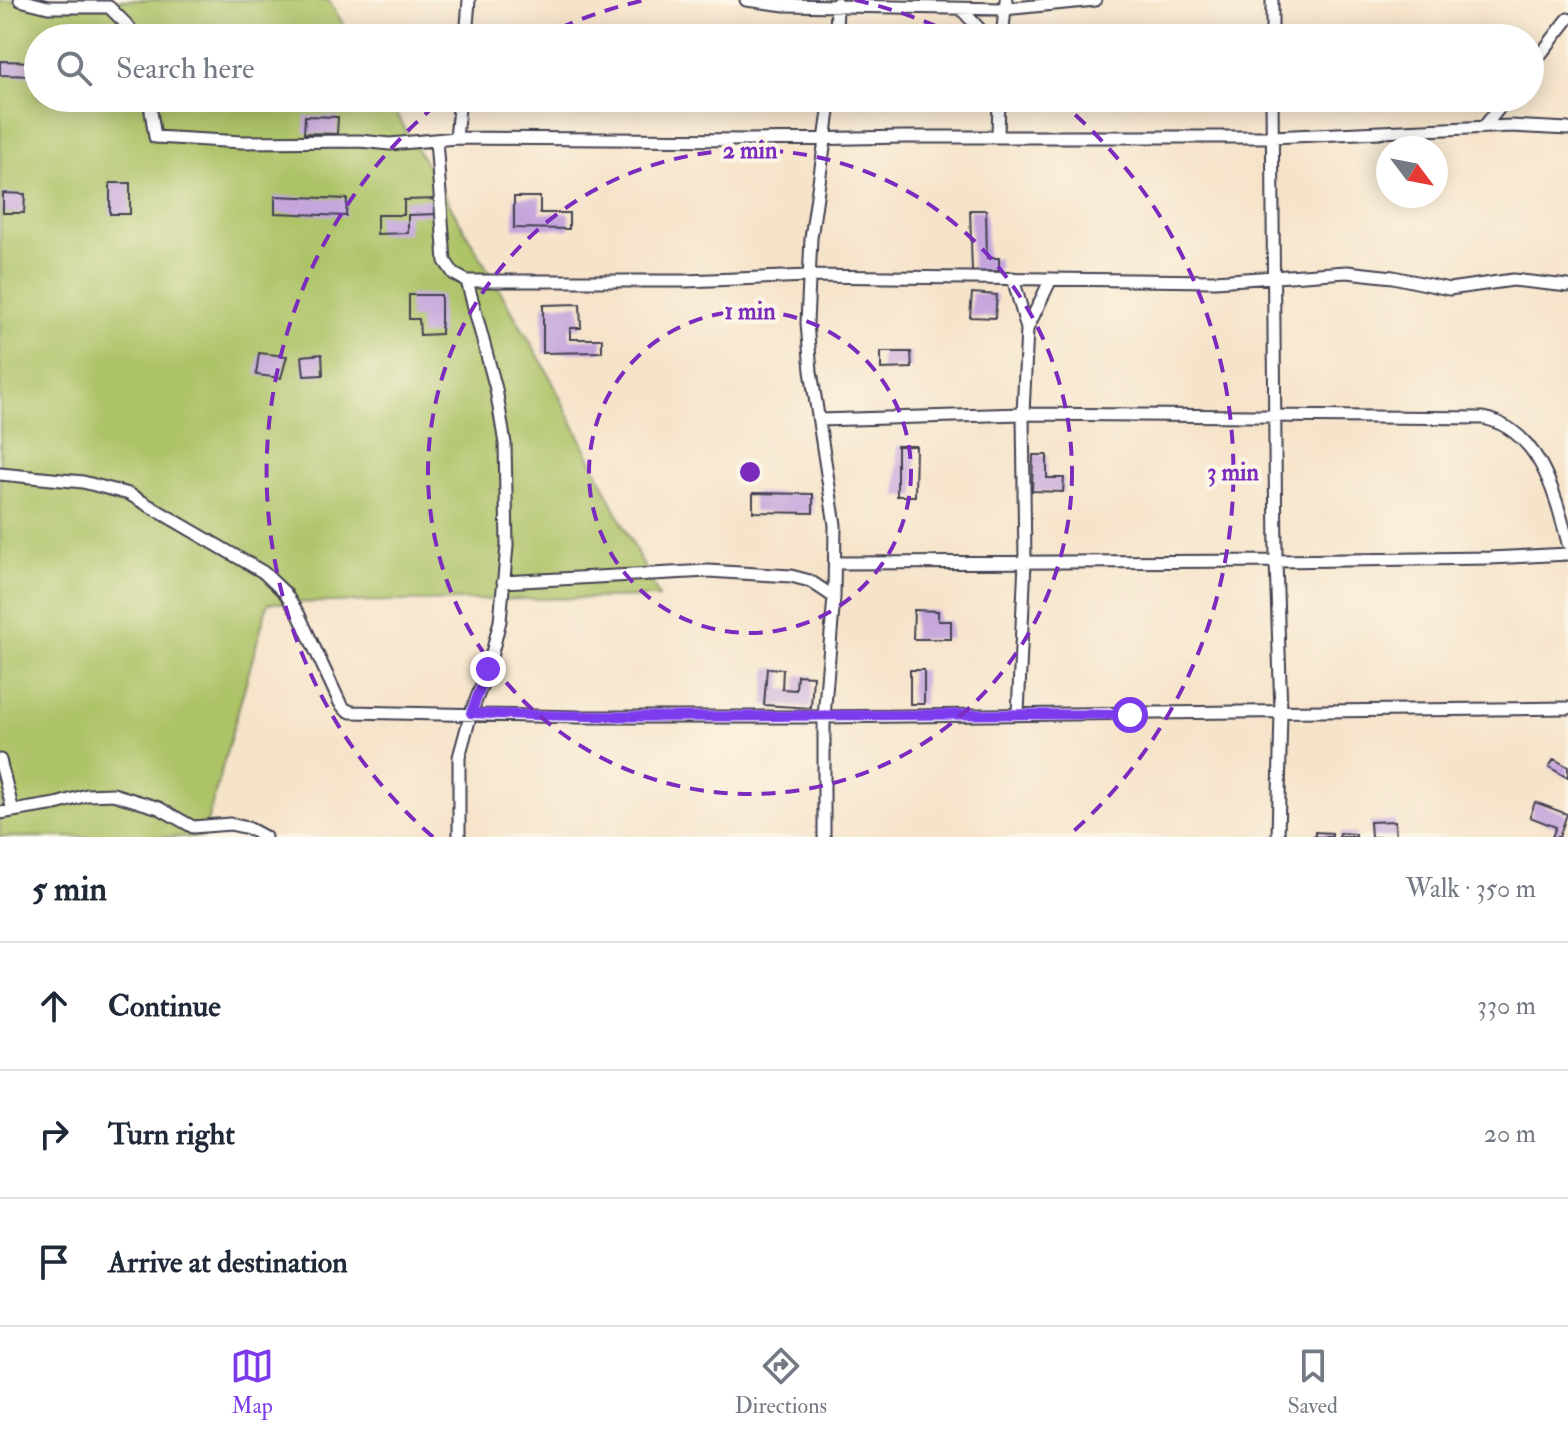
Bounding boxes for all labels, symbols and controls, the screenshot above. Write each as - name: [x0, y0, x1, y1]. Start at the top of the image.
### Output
- search box: [24, 24, 1544, 112]
- icon: search: [52, 46, 96, 90]
- text: Search here: [116, 50, 255, 87]
- text: 2 min: [723, 135, 778, 166]
- north arrow: [1376, 136, 1448, 208]
- text: 1 min: [725, 296, 776, 327]
- text: 3 min: [1207, 457, 1259, 488]
- centre of rings: [736, 458, 764, 486]
- route end: [470, 651, 506, 687]
- route start: [1112, 697, 1148, 733]
- text: 5 min: [32, 868, 107, 911]
- text: Walk · 350 m: [1406, 873, 1536, 905]
- icon: ahead: [32, 984, 76, 1028]
- text: Continue: [108, 988, 221, 1025]
- text: 330 m: [1477, 990, 1536, 1022]
- icon: right: [32, 1112, 76, 1156]
- text: Turn right: [108, 1116, 235, 1153]
- text: 20 m: [1484, 1118, 1536, 1150]
- icon: arrive: [32, 1240, 76, 1284]
- text: Arrive at destination: [108, 1244, 348, 1281]
- tab: Map: [230, 1344, 274, 1420]
- tab: Directions: [735, 1344, 827, 1420]
- tab: Saved: [1288, 1344, 1338, 1420]

